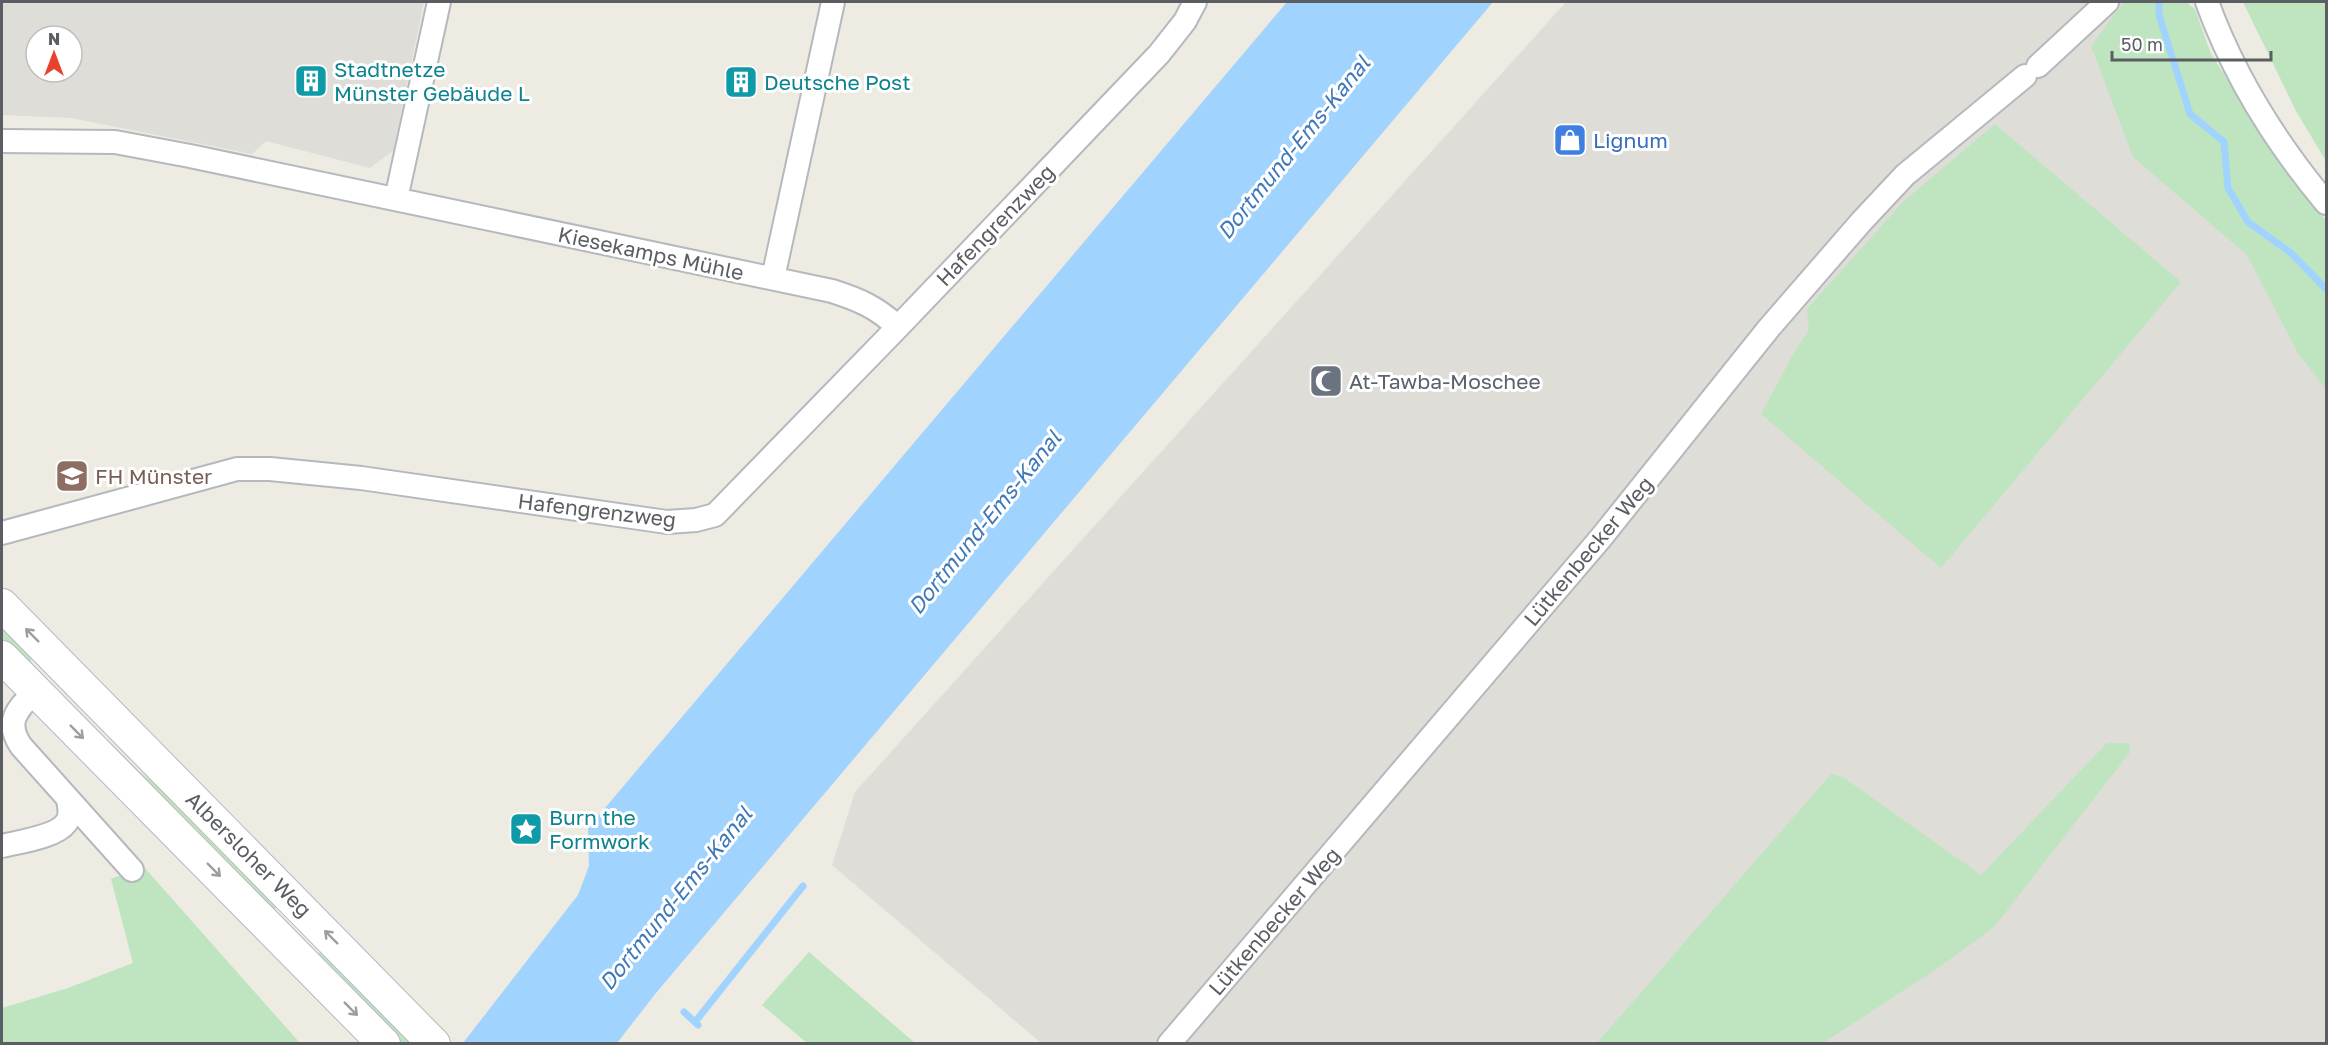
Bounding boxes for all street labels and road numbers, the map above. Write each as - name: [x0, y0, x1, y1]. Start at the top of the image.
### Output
- street label: Hafengrenzweg: [930, 159, 1060, 291]
- street label: Kiesekamps Mühle: [556, 221, 746, 285]
- street label: Lütkenbecker Weg: [1518, 471, 1658, 631]
- street label: Hafengrenzweg: [516, 487, 678, 533]
- street label: Albersloher Weg: [181, 786, 317, 922]
- street label: Lütkenbecker Weg: [1203, 842, 1345, 1000]

